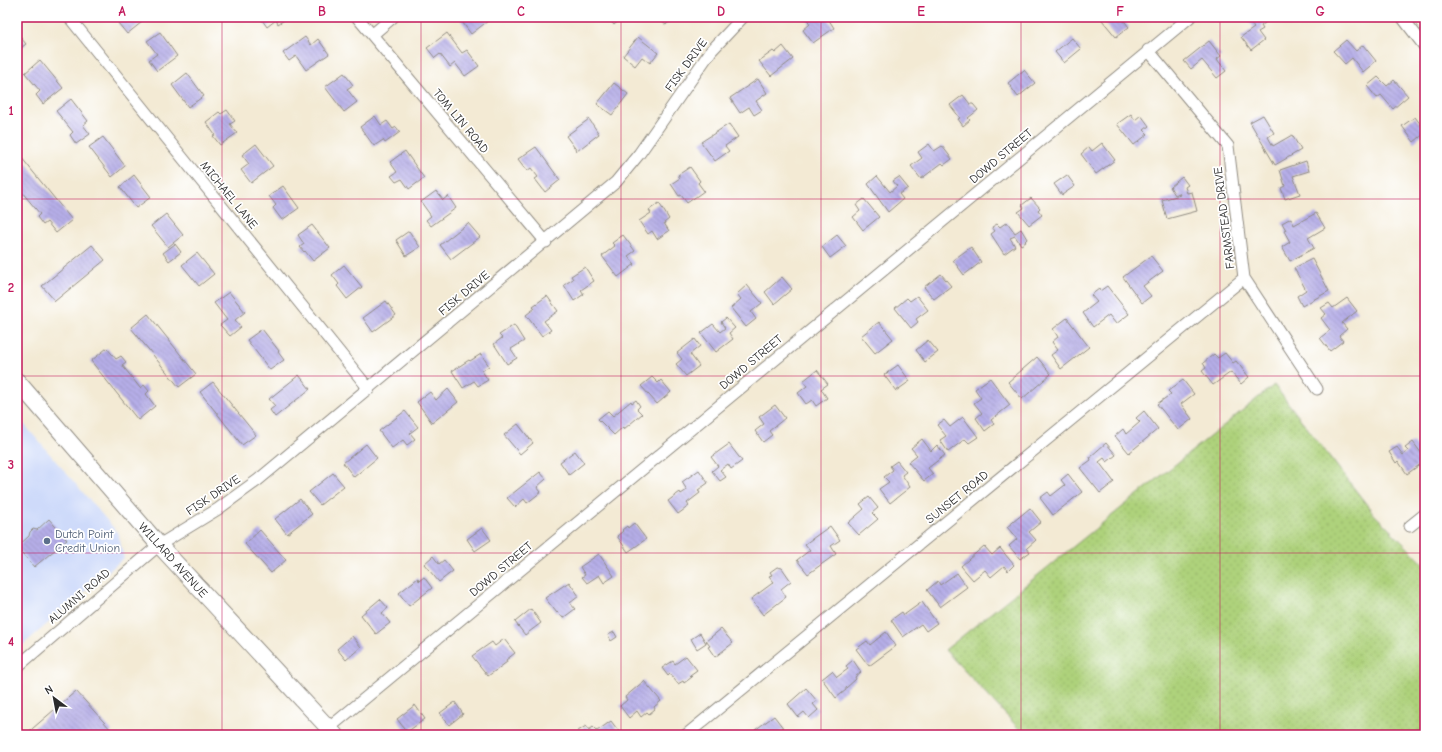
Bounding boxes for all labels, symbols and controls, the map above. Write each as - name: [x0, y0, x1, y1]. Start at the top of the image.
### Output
- text: A: [118, 4, 126, 19]
- text: B: [318, 4, 326, 19]
- text: C: [517, 4, 525, 19]
- text: D: [717, 4, 725, 19]
- text: E: [917, 4, 925, 19]
- text: F: [1116, 4, 1124, 19]
- text: G: [1315, 4, 1325, 19]
- street label: FISK DRIVE: [662, 36, 710, 94]
- street label: TOM LIN ROAD: [430, 86, 492, 156]
- text: 1: [8, 103, 14, 118]
- street label: DOWD STREET: [967, 125, 1036, 186]
- street label: MICHAEL LANE: [198, 158, 260, 232]
- street label: FARMSTEAD DRIVE: [1211, 166, 1237, 270]
- street label: FISK DRIVE: [436, 268, 492, 318]
- text: 2: [8, 280, 14, 295]
- street label: DOWD STREET: [717, 331, 786, 392]
- text: 3: [8, 457, 14, 472]
- street label: SUNSET ROAD: [923, 468, 991, 526]
- street label: FISK DRIVE: [183, 472, 243, 518]
- street label: WILLARD AVENUE: [136, 520, 210, 600]
- place label: Dutch Point Credit Union: [55, 527, 120, 555]
- marker: Dutch Point Credit Union: [42, 536, 52, 546]
- street label: DOWD STREET: [467, 538, 536, 599]
- street label: ALUMNI ROAD: [45, 565, 113, 627]
- text: 4: [8, 634, 14, 649]
- north arrow: [34, 678, 74, 718]
- text: N: [42, 683, 55, 697]

